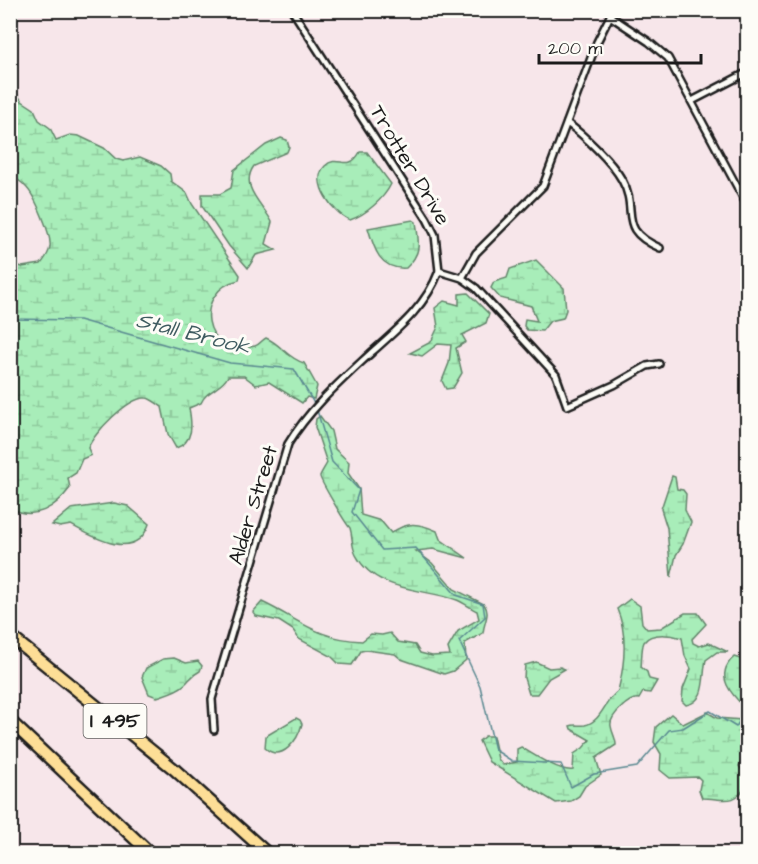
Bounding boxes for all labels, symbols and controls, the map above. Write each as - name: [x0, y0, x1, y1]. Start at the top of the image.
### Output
- scale bar: [539, 27, 701, 65]
- text: 200 m: [548, 36, 602, 61]
- street label: Trotter Drive: [363, 99, 457, 231]
- water label: Stall Brook: [133, 305, 253, 363]
- street label: Alder Street: [221, 441, 285, 568]
- road number: I 495: [84, 704, 146, 738]

